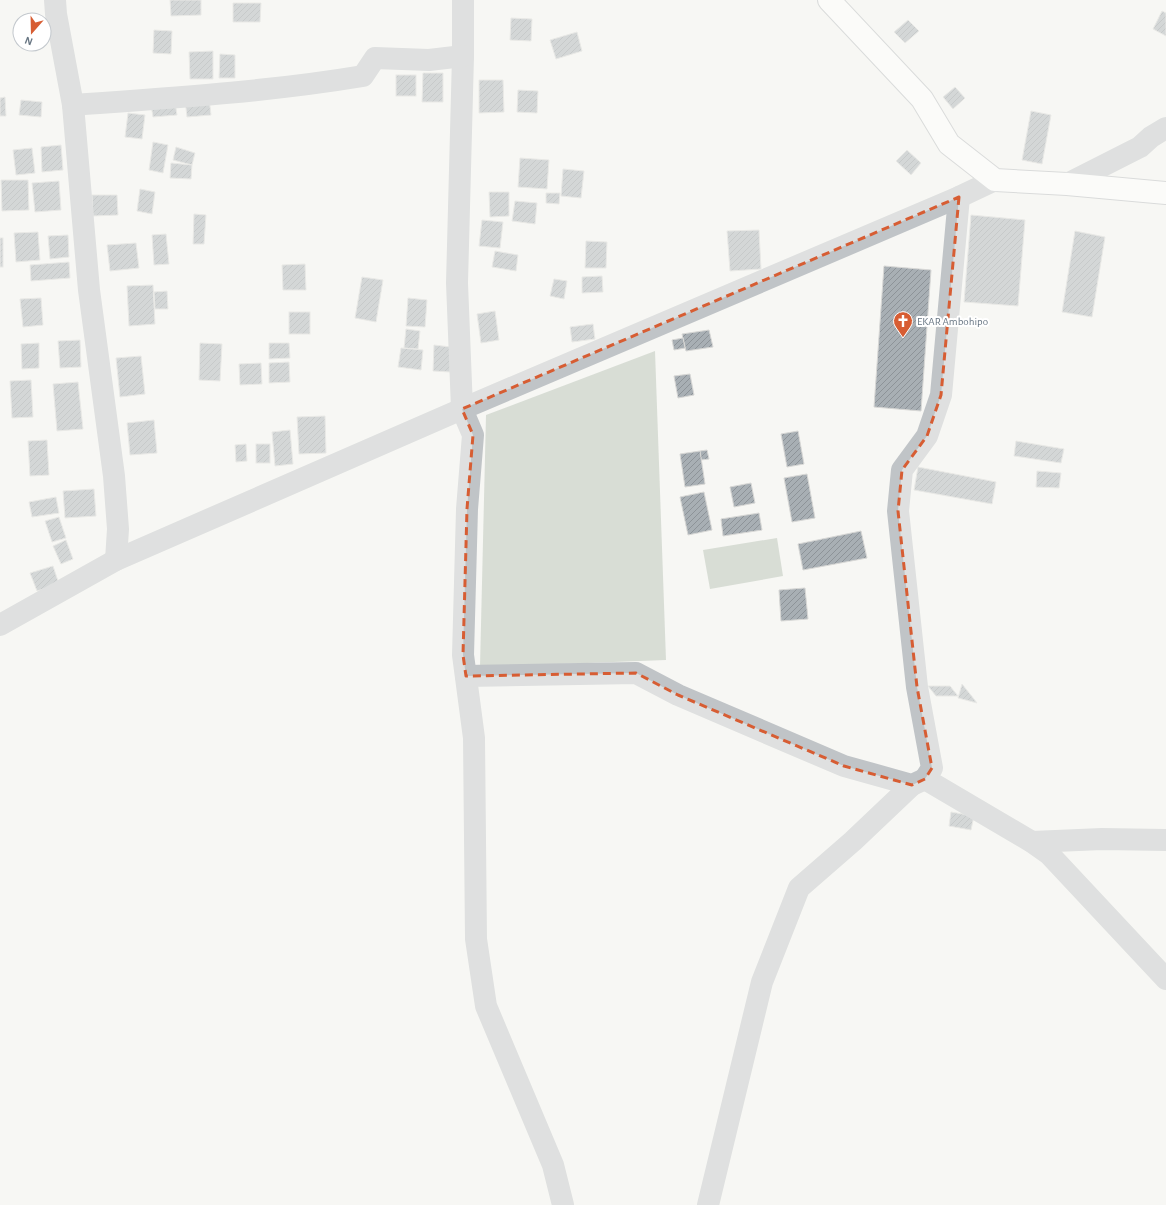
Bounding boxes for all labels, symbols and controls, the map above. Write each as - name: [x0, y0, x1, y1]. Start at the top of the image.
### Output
- north arrow: [12, 12, 52, 52]
- text: N: [23, 34, 34, 47]
- church icon: EKAR Ambohipo: [892, 310, 914, 338]
- place label: EKAR Ambohipo: [917, 316, 988, 327]

